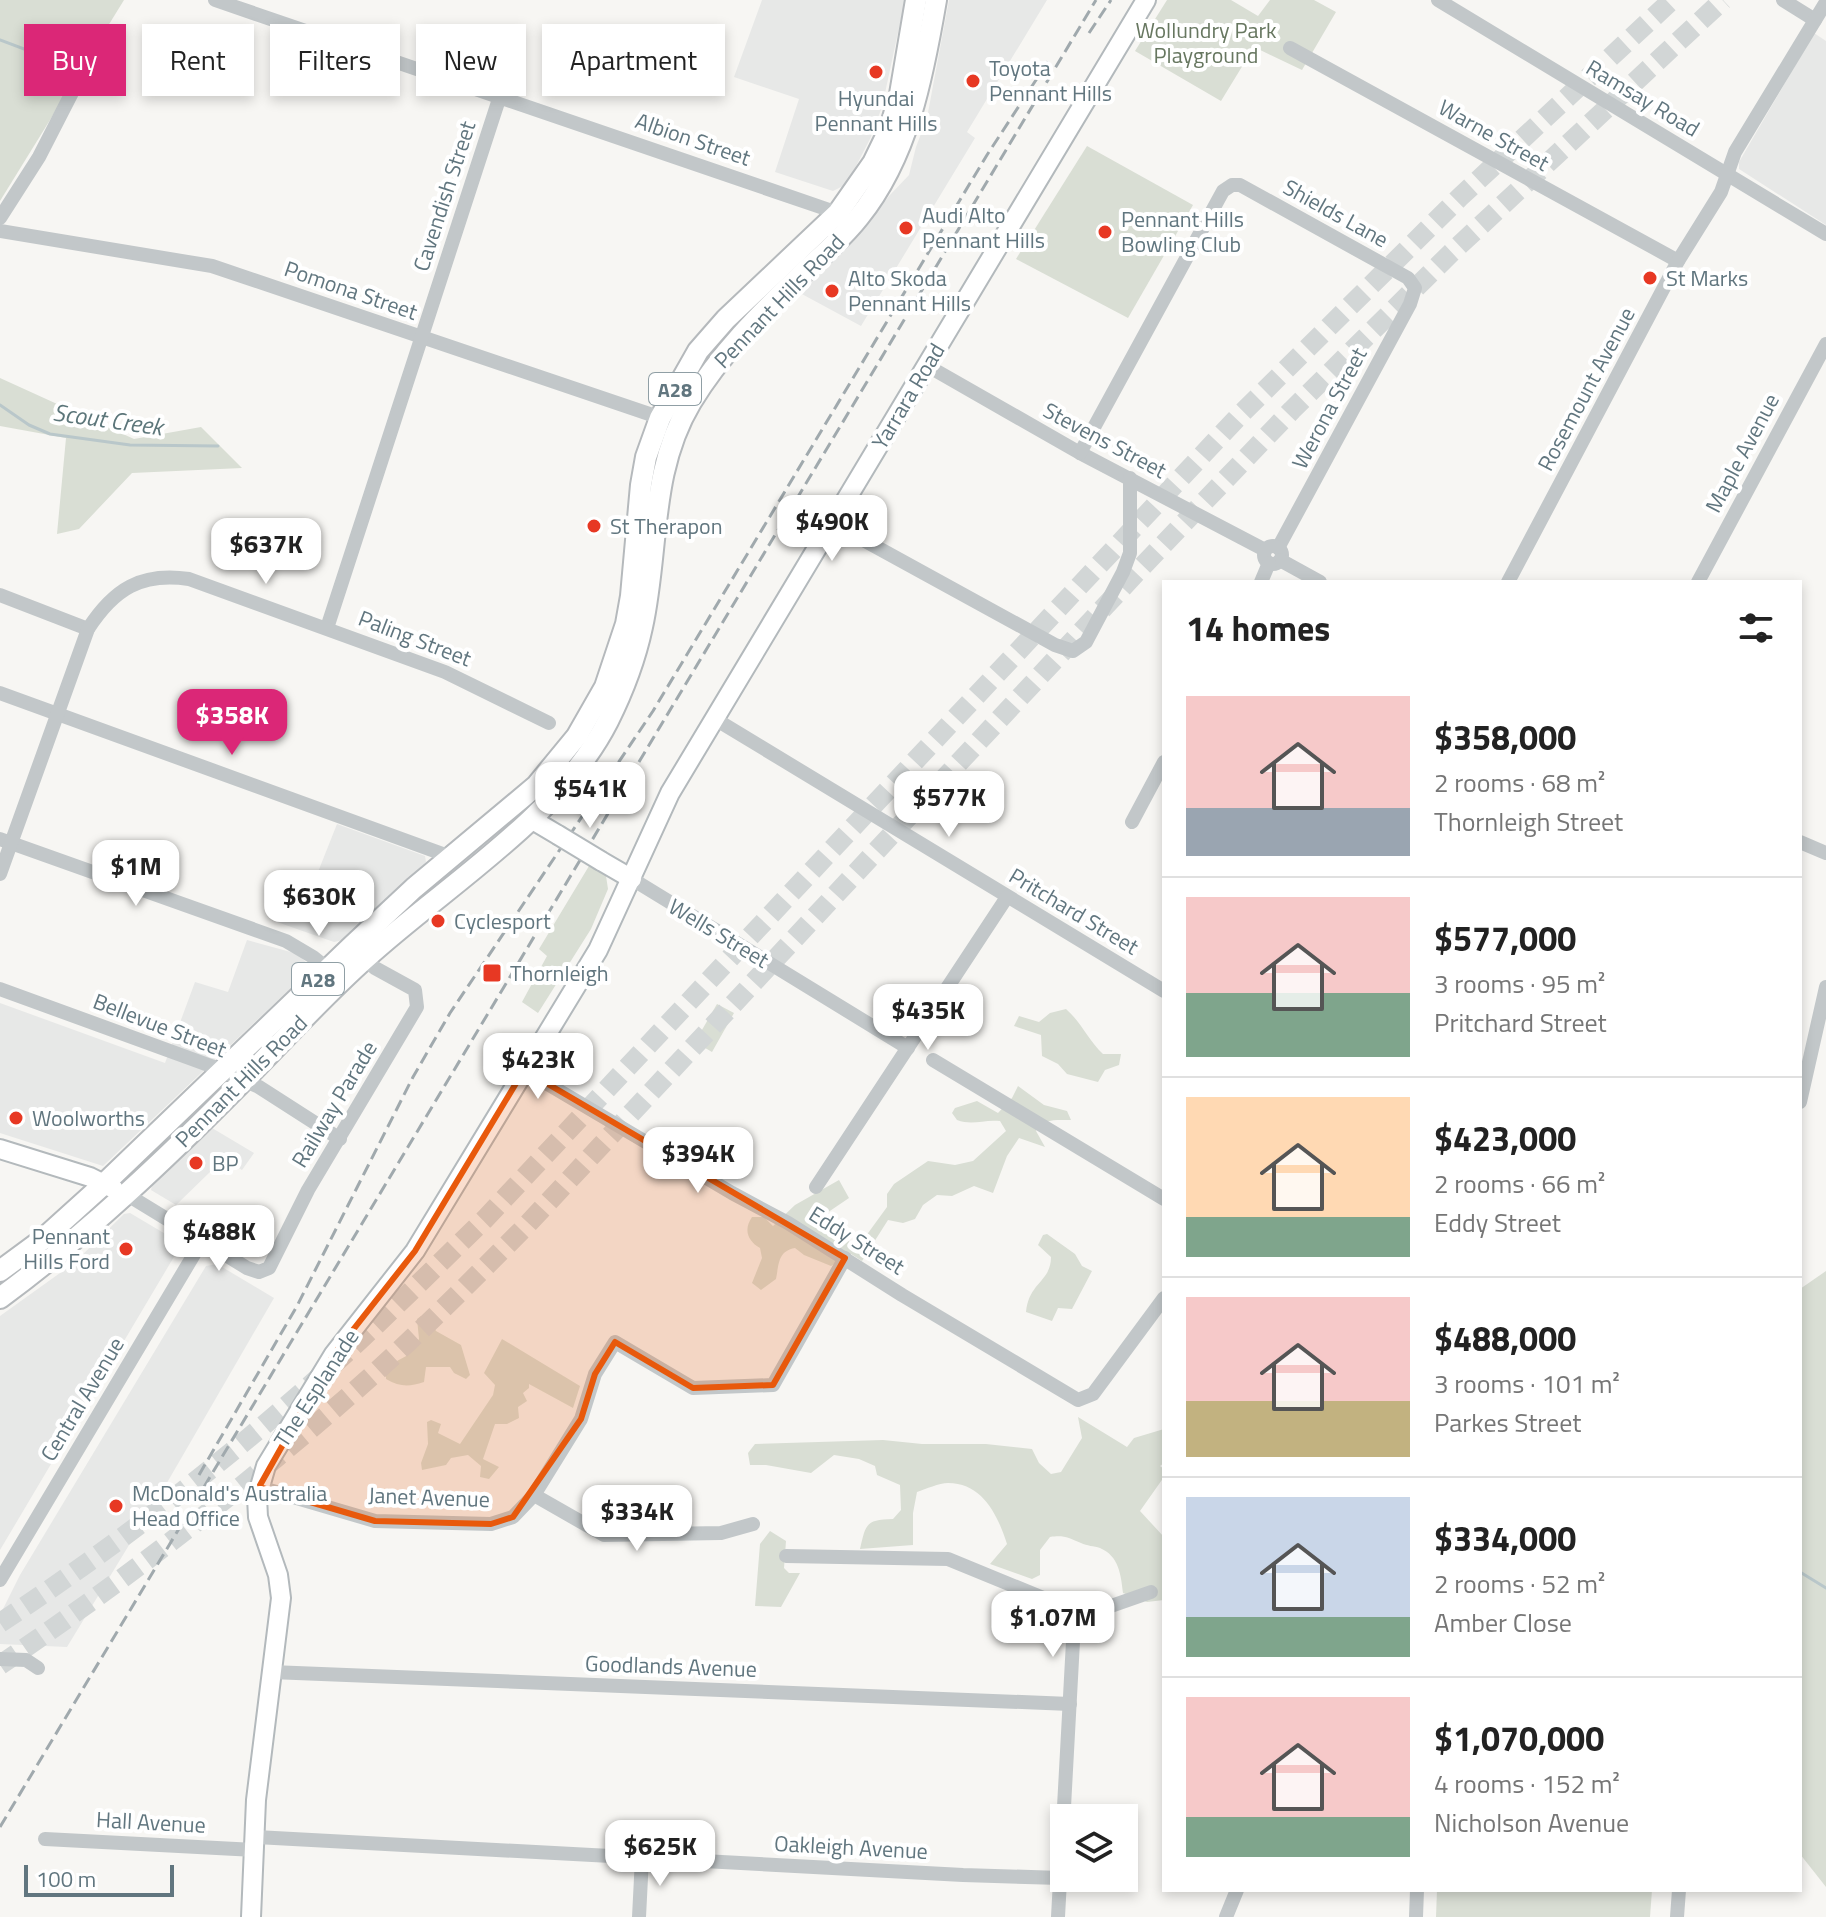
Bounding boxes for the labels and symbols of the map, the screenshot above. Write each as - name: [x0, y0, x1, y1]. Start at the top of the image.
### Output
- park label: Wollundry Park Playground: [1135, 13, 1277, 72]
- place label: Toyota Pennant Hills: [989, 51, 1112, 110]
- street label: Ramsay Road: [1580, 51, 1706, 145]
- marker: Hyundai Pennant Hills: [867, 63, 885, 81]
- marker: Toyota Pennant Hills: [964, 72, 982, 90]
- place label: Hyundai Pennant Hills: [814, 81, 938, 140]
- street label: Warne Street: [1432, 90, 1556, 180]
- street label: Albion Street: [631, 103, 755, 175]
- street label: Cavendish Street: [404, 116, 484, 276]
- street label: Shields Lane: [1277, 170, 1395, 256]
- place label: Audi Alto Pennant Hills: [922, 198, 1045, 257]
- place label: Pennant Hills Bowling Club: [1121, 202, 1244, 261]
- marker: Audi Alto Pennant Hills: [897, 219, 915, 237]
- marker: Pennant Hills Bowling Club: [1096, 223, 1114, 241]
- street label: Pennant Hills Road: [706, 226, 852, 376]
- street label: Pomona Street: [280, 251, 422, 329]
- place label: Alto Skoda Pennant Hills: [848, 261, 971, 320]
- place label: St Marks: [1666, 261, 1748, 295]
- marker: St Marks: [1641, 269, 1659, 287]
- marker: Alto Skoda Pennant Hills: [823, 282, 841, 300]
- street label: Rosemount Avenue: [1528, 301, 1644, 477]
- street label: Yarrara Road: [863, 336, 953, 456]
- street label: Werona Street: [1283, 341, 1375, 475]
- road number: A28: [649, 373, 701, 405]
- street label: Maple Avenue: [1696, 387, 1788, 519]
- water label: Scout Creek: [51, 393, 168, 445]
- street label: Stevens Street: [1037, 393, 1173, 487]
- pin: $490K: [776, 495, 888, 563]
- place label: St Therapon: [610, 509, 722, 543]
- marker: St Therapon: [585, 517, 603, 535]
- pin: $637K: [210, 518, 322, 586]
- street label: Paling Street: [354, 601, 477, 675]
- pin: $358K: [176, 689, 288, 757]
- pin: $541K: [534, 762, 646, 830]
- pin: $577K: [893, 771, 1005, 839]
- pin: $1M: [97, 840, 175, 908]
- street label: Pritchard Street: [1003, 859, 1146, 963]
- pin: $630K: [263, 870, 375, 938]
- street label: Wells Street: [662, 890, 776, 977]
- place label: Cyclesport: [454, 904, 551, 938]
- marker: Cyclesport: [429, 912, 447, 930]
- place label: Thornleigh: [510, 956, 609, 990]
- marker: Thornleigh: [481, 962, 503, 984]
- road number: A28: [292, 963, 344, 995]
- street label: Bellevue Street: [88, 984, 232, 1066]
- pin: $435K: [872, 984, 984, 1052]
- street label: Pennant Hills Road: [167, 1007, 315, 1155]
- pin: $423K: [482, 1033, 594, 1101]
- street label: Railway Parade: [283, 1034, 385, 1174]
- place label: Woolworths: [32, 1101, 145, 1135]
- marker: Woolworths: [7, 1109, 25, 1127]
- pin: $394K: [642, 1127, 754, 1195]
- place label: BP: [212, 1146, 239, 1180]
- marker: BP: [187, 1154, 205, 1172]
- street label: Eddy Street: [802, 1197, 912, 1283]
- pin: $488K: [163, 1205, 275, 1273]
- place label: Pennant Hills Ford: [23, 1219, 110, 1278]
- marker: Pennant Hills Ford: [117, 1240, 135, 1258]
- street label: The Esplanade: [265, 1322, 367, 1454]
- street label: Central Avenue: [31, 1330, 133, 1468]
- place label: McDonald's Australia Head Office: [132, 1476, 327, 1535]
- street label: Janet Avenue: [368, 1478, 490, 1516]
- pin: $334K: [581, 1485, 693, 1553]
- marker: McDonald's Australia Head Office: [107, 1497, 125, 1515]
- pin: $1.07M: [988, 1591, 1118, 1659]
- street label: Goodlands Avenue: [585, 1646, 757, 1686]
- street label: Hall Avenue: [95, 1802, 207, 1842]
- pin: $625K: [604, 1820, 716, 1888]
- street label: Oakleigh Avenue: [773, 1826, 929, 1868]
- scale bar: [24, 1861, 174, 1897]

